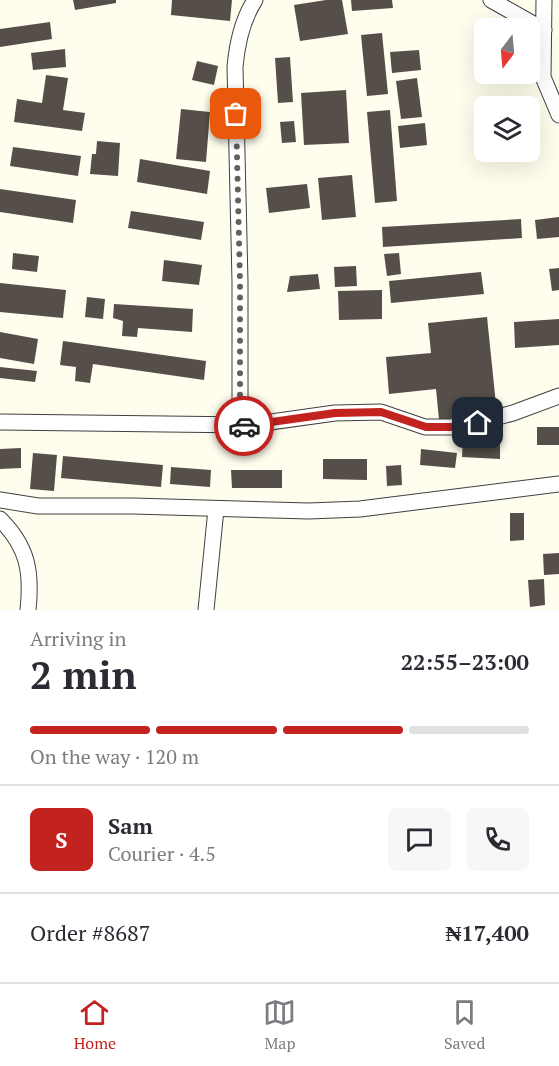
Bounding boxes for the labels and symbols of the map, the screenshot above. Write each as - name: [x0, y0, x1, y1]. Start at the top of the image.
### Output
- north arrow: [474, 18, 540, 84]
- pin: [210, 88, 261, 139]
- courier: [214, 396, 274, 456]
- pin: [452, 397, 503, 448]

